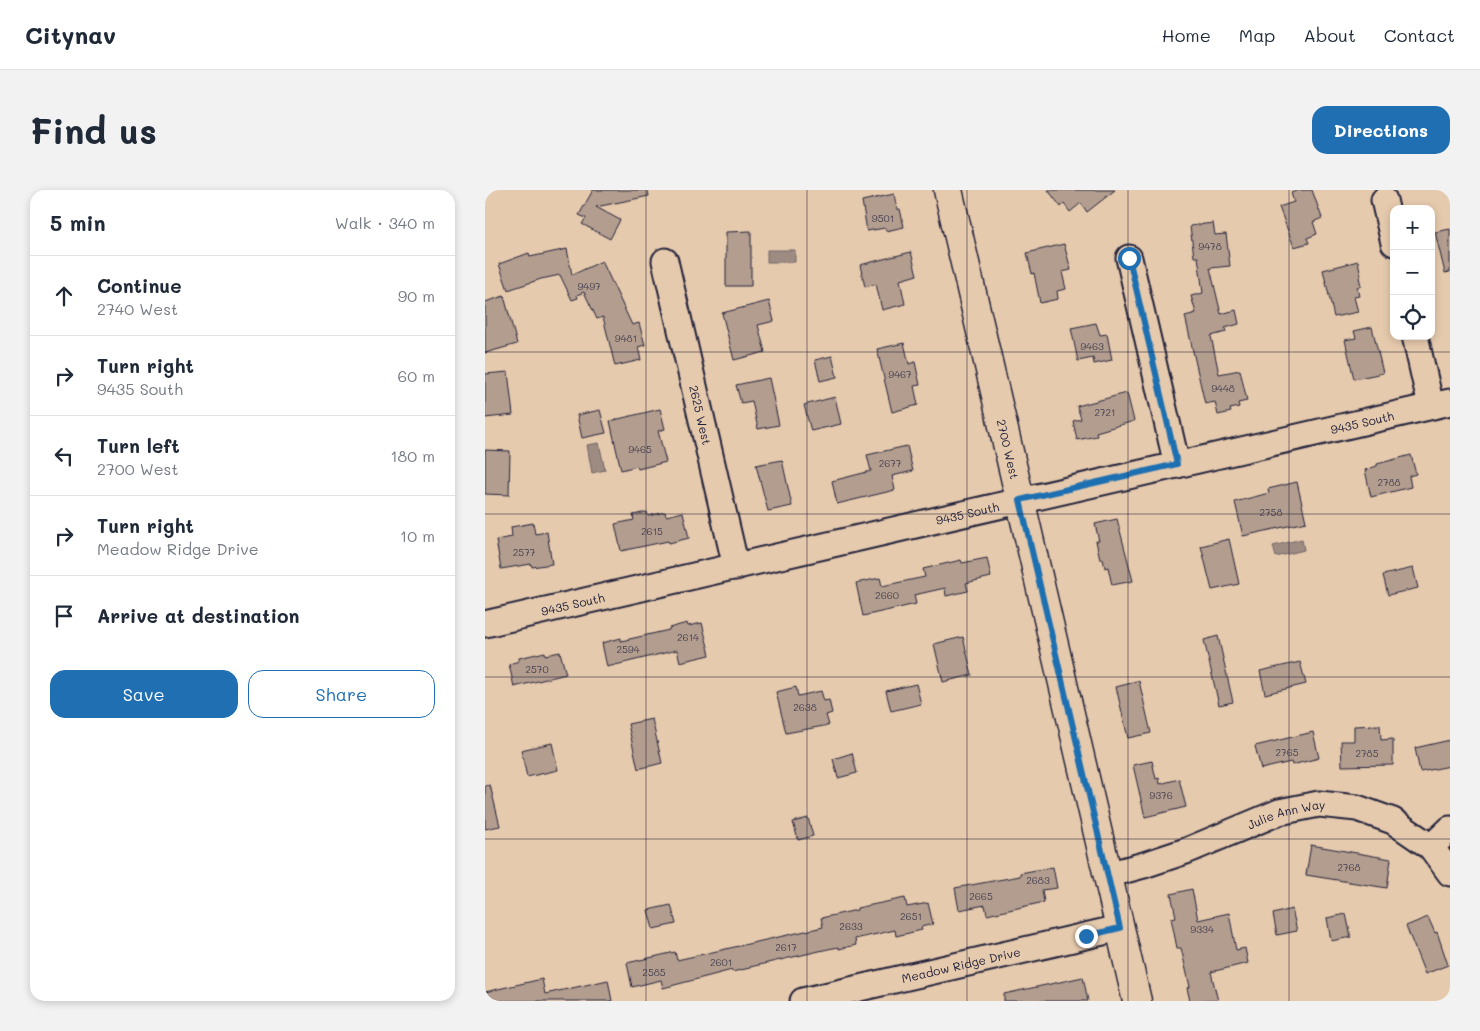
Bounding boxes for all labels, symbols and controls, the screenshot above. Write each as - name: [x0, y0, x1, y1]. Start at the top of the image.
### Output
- text: Citynav: [25, 19, 116, 50]
- text: Home: [1162, 23, 1211, 47]
- text: Map: [1239, 23, 1275, 47]
- text: About: [1303, 23, 1356, 47]
- text: Contact: [1384, 23, 1455, 47]
- button: Directions: [1312, 106, 1450, 154]
- text: Find us: [30, 107, 157, 153]
- map controls: [1390, 205, 1435, 340]
- button: +: [1390, 205, 1435, 250]
- text: 5 min: [50, 209, 106, 236]
- house number: 9501: [872, 211, 894, 225]
- text: Walk · 340 m: [335, 212, 435, 233]
- house number: 9478: [1198, 239, 1222, 253]
- route start: [1118, 247, 1141, 270]
- button: −: [1390, 250, 1435, 295]
- text: Continue: [97, 273, 182, 298]
- house number: 9497: [577, 279, 601, 293]
- icon: ahead: [50, 282, 78, 310]
- text: 90 m: [398, 285, 435, 306]
- button: locate: [1390, 295, 1435, 340]
- text: 2740 West: [97, 298, 178, 319]
- house number: 9481: [615, 331, 637, 345]
- house number: 9463: [1080, 339, 1104, 353]
- text: Turn right: [97, 353, 194, 378]
- icon: right: [50, 362, 78, 390]
- text: 60 m: [398, 365, 435, 386]
- house number: 9467: [888, 367, 912, 381]
- text: 9435 South: [97, 378, 183, 399]
- house number: 9448: [1211, 381, 1235, 395]
- street label: 2625 West: [686, 384, 715, 446]
- house number: 2721: [1094, 405, 1116, 419]
- street label: 9435 South: [1329, 407, 1396, 437]
- street label: 2700 West: [994, 417, 1023, 481]
- text: Turn left: [97, 433, 180, 458]
- icon: left: [50, 442, 78, 470]
- house number: 9465: [628, 442, 652, 456]
- text: 180 m: [390, 445, 435, 466]
- house number: 2677: [879, 456, 902, 470]
- text: 2700 West: [97, 458, 178, 479]
- house number: 2788: [1377, 475, 1401, 489]
- street label: 9435 South: [934, 498, 1001, 528]
- house number: 2758: [1259, 505, 1283, 519]
- text: Turn right: [97, 513, 194, 538]
- icon: right: [50, 522, 78, 550]
- house number: 2615: [641, 524, 663, 538]
- text: 10 m: [400, 525, 435, 546]
- text: Meadow Ridge Drive: [97, 538, 259, 559]
- house number: 2577: [513, 545, 536, 559]
- house number: 2660: [875, 588, 899, 602]
- street label: 9435 South: [539, 589, 606, 619]
- icon: arrive: [50, 602, 78, 630]
- text: Arrive at destination: [97, 603, 300, 628]
- house number: 2614: [677, 630, 699, 644]
- house number: 2594: [616, 642, 640, 656]
- house number: 2570: [525, 662, 549, 676]
- button: Save: [50, 670, 238, 718]
- button: Share: [248, 670, 435, 718]
- house number: 2638: [793, 700, 817, 714]
- house number: 2765: [1276, 745, 1299, 759]
- house number: 2785: [1355, 746, 1379, 760]
- house number: 9376: [1149, 788, 1173, 802]
- street label: Julie Ann Way: [1245, 796, 1326, 832]
- house number: 2768: [1337, 860, 1361, 874]
- house number: 2683: [1026, 873, 1050, 887]
- house number: 2665: [969, 889, 993, 903]
- house number: 2651: [900, 909, 922, 923]
- house number: 2633: [839, 919, 863, 933]
- house number: 9334: [1190, 922, 1214, 936]
- route end: [1075, 925, 1098, 948]
- house number: 2617: [775, 940, 797, 954]
- street label: Meadow Ridge Drive: [900, 943, 1022, 986]
- house number: 2601: [710, 955, 732, 969]
- house number: 2585: [642, 965, 666, 979]

